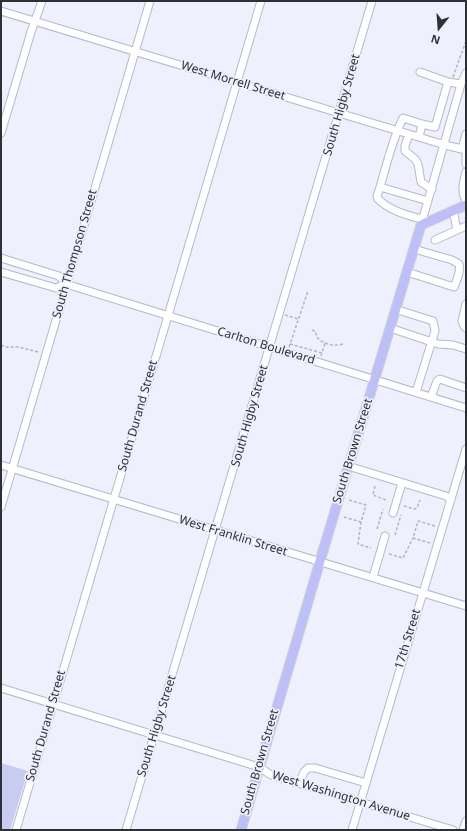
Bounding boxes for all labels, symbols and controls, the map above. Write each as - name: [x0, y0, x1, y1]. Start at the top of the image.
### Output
- north arrow: [419, 8, 459, 48]
- text: N: [429, 31, 442, 48]
- street label: South Higby Street: [321, 52, 363, 158]
- street label: West Morrell Street: [179, 58, 287, 104]
- street label: South Thompson Street: [50, 188, 100, 320]
- street label: Carlton Boulevard: [215, 324, 317, 368]
- street label: South Durand Street: [115, 359, 161, 473]
- street label: South Higby Street: [229, 363, 271, 469]
- street label: South Brown Street: [330, 397, 376, 505]
- street label: West Franklin Street: [177, 513, 289, 559]
- street label: 17th Street: [392, 607, 424, 671]
- street label: South Durand Street: [23, 669, 69, 783]
- street label: South Higby Street: [135, 674, 179, 778]
- street label: South Brown Street: [238, 708, 282, 816]
- street label: West Washington Avenue: [270, 768, 412, 824]

